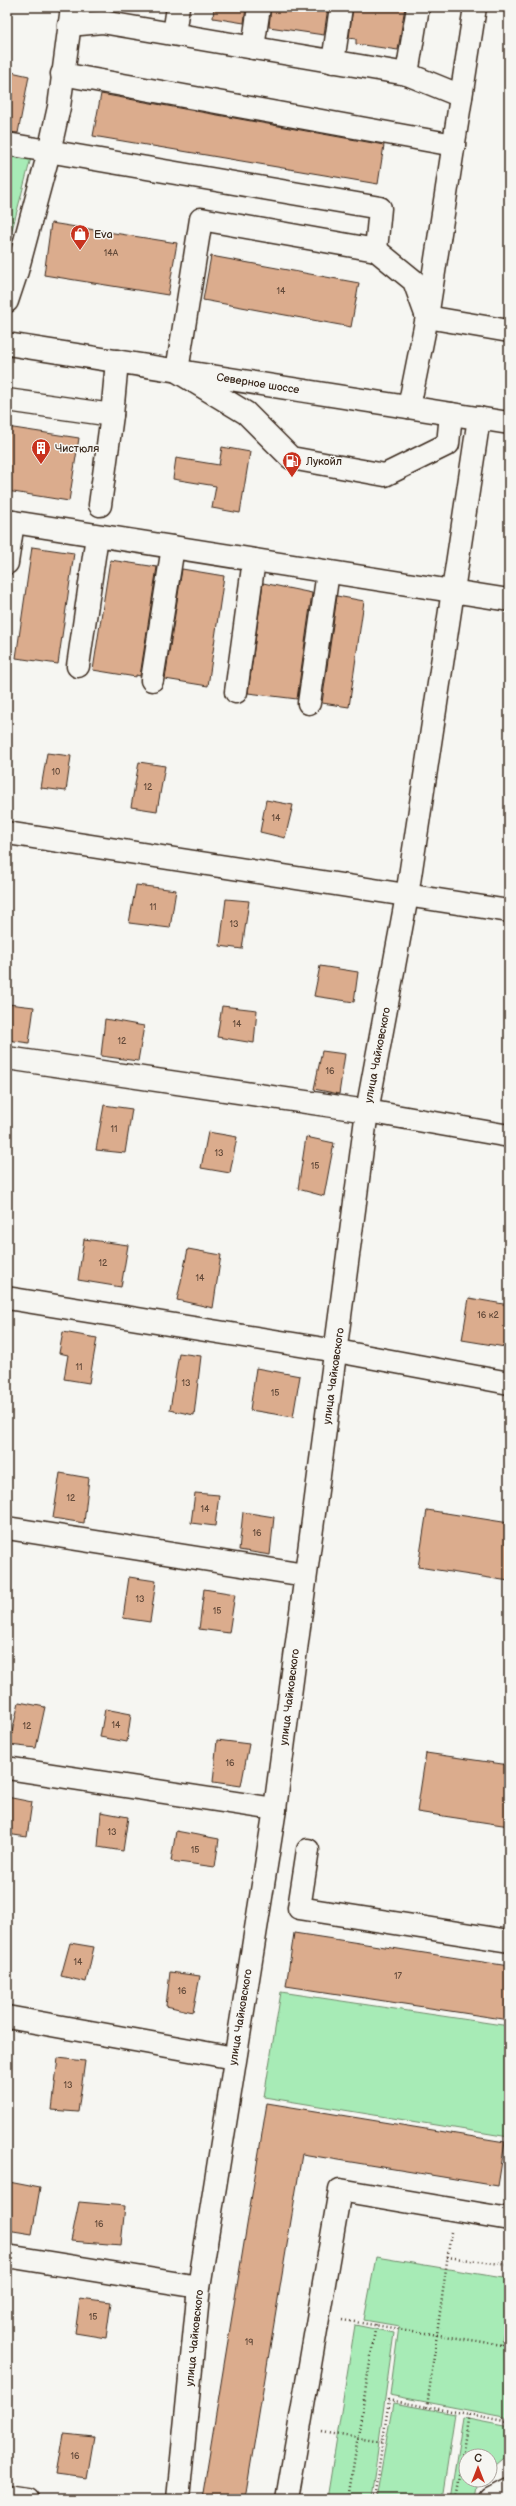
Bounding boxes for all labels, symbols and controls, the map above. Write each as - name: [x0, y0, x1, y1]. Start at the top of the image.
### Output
- shop icon: Eva: [69, 223, 91, 251]
- place label: Eva: [94, 228, 113, 241]
- house number: 14А: [104, 248, 119, 259]
- house number: 14: [277, 286, 286, 297]
- street label: Северное шоссе: [215, 371, 300, 396]
- building icon: Чистюля: [30, 437, 52, 465]
- place label: Чистюля: [55, 442, 99, 455]
- fuel station icon: Лукойл: [281, 450, 303, 478]
- place label: Лукойл: [305, 455, 342, 468]
- house number: 10: [52, 767, 60, 778]
- house number: 12: [144, 782, 153, 793]
- house number: 14: [272, 813, 281, 824]
- house number: 11: [150, 902, 156, 913]
- house number: 13: [229, 919, 239, 930]
- street label: улица Чайковского: [362, 1006, 393, 1104]
- house number: 14: [233, 1019, 242, 1030]
- house number: 12: [118, 1036, 127, 1047]
- house number: 16: [326, 1066, 335, 1077]
- house number: 11: [111, 1124, 117, 1135]
- house number: 13: [214, 1148, 224, 1159]
- house number: 15: [311, 1161, 319, 1172]
- house number: 12: [99, 1258, 108, 1269]
- house number: 14: [196, 1273, 205, 1284]
- house number: 16 к2: [477, 1310, 499, 1321]
- street label: улица Чайковского: [320, 1327, 347, 1425]
- house number: 11: [76, 1362, 82, 1373]
- house number: 13: [181, 1378, 191, 1389]
- house number: 15: [271, 1388, 279, 1399]
- house number: 12: [67, 1493, 76, 1504]
- house number: 14: [201, 1504, 210, 1515]
- house number: 16: [253, 1528, 262, 1539]
- house number: 13: [135, 1594, 145, 1605]
- house number: 15: [213, 1606, 221, 1617]
- street label: улица Чайковского: [277, 1648, 302, 1746]
- house number: 14: [112, 1720, 121, 1731]
- house number: 12: [23, 1721, 32, 1732]
- house number: 16: [226, 1758, 235, 1769]
- house number: 13: [107, 1827, 117, 1838]
- house number: 15: [191, 1845, 199, 1856]
- house number: 14: [74, 1957, 83, 1968]
- street label: улица Чайковского: [226, 1968, 255, 2066]
- house number: 17: [394, 1971, 403, 1982]
- house number: 16: [178, 1986, 187, 1997]
- house number: 13: [63, 2080, 73, 2091]
- house number: 16: [95, 2219, 104, 2230]
- street label: улица Чайковского: [183, 2289, 206, 2387]
- house number: 15: [89, 2312, 97, 2323]
- house number: 19: [245, 2337, 253, 2348]
- north arrow: [458, 2448, 498, 2488]
- house number: 16: [71, 2451, 80, 2462]
- text: С: [474, 2452, 482, 2465]

